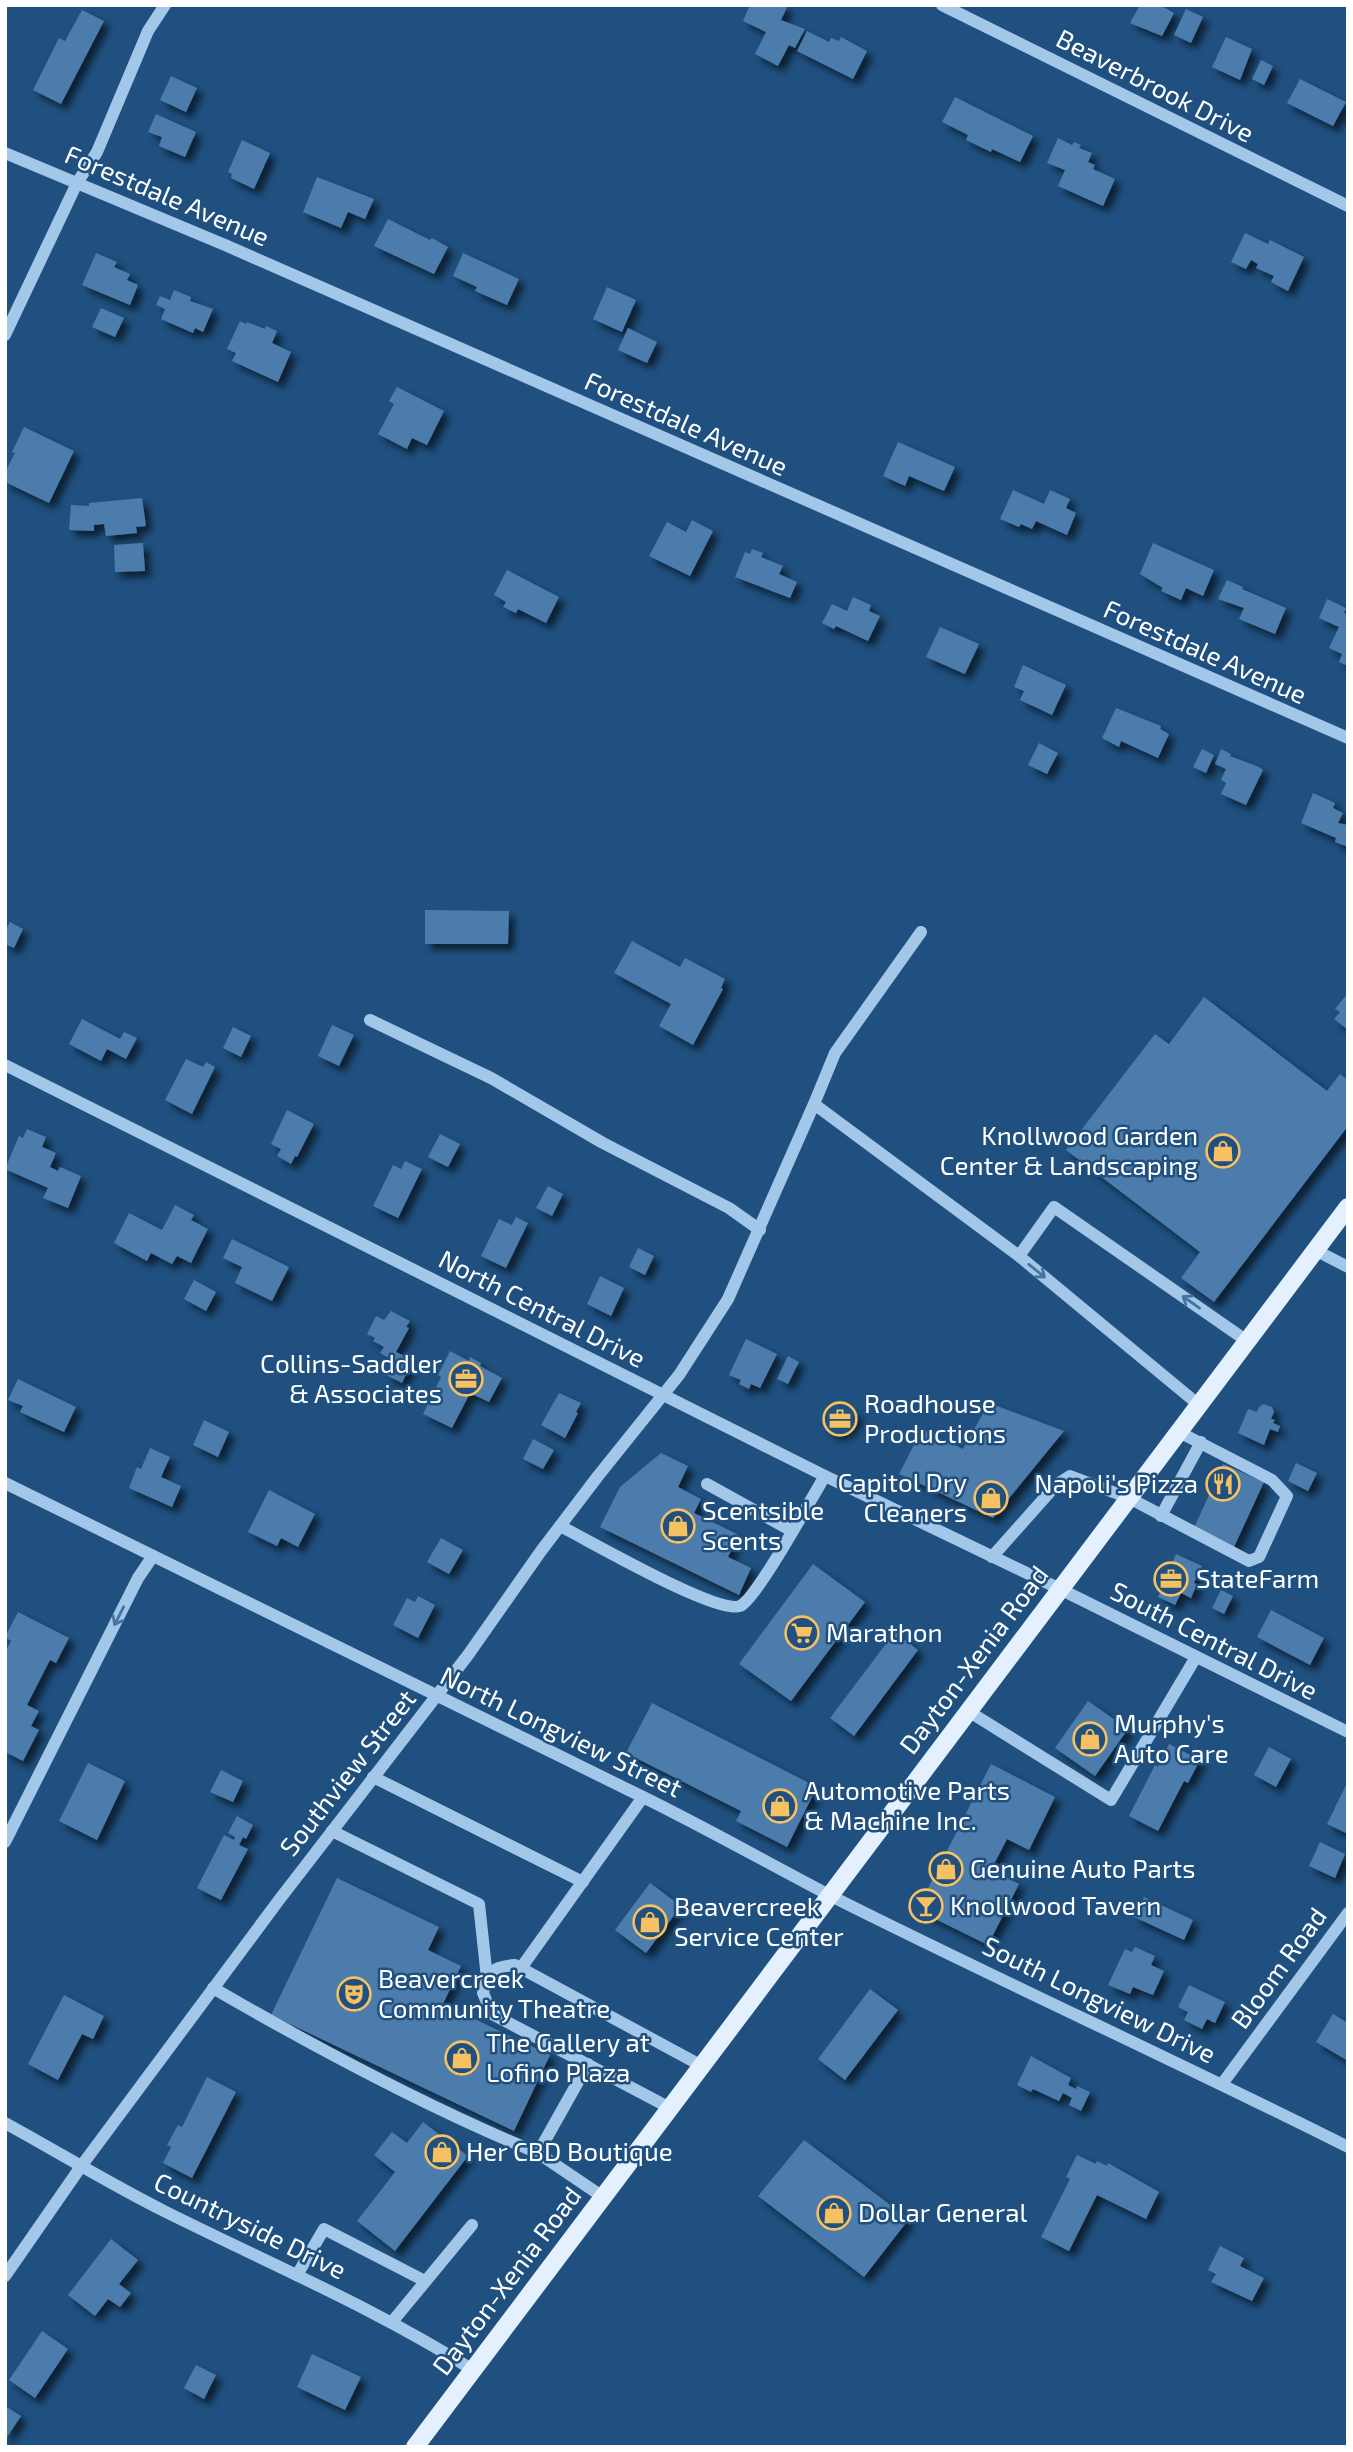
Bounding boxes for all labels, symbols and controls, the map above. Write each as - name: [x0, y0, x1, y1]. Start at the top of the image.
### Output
- street label: Beaverbrook Drive: [1052, 22, 1260, 148]
- street label: Forestdale Avenue: [61, 138, 274, 252]
- street label: Forestdale Avenue: [580, 364, 793, 481]
- street label: Forestdale Avenue: [1099, 592, 1312, 709]
- place label: Knollwood Garden Center & Landscaping: [940, 1119, 1198, 1180]
- shop icon: Knollwood Garden Center & Landscaping: [1204, 1132, 1242, 1170]
- street label: North Central Drive: [434, 1242, 651, 1373]
- one-way arrow: [1028, 1264, 1046, 1279]
- one-way arrow: [1182, 1295, 1201, 1309]
- place label: Collins-Saddler & Associates: [260, 1347, 442, 1408]
- office icon: Collins-Saddler & Associates: [447, 1360, 485, 1398]
- place label: Roadhouse Productions: [864, 1387, 1006, 1448]
- office icon: Roadhouse Productions: [821, 1400, 859, 1438]
- restaurant icon: Napoli's Pizza: [1204, 1465, 1242, 1503]
- place label: Capitol Dry Cleaners: [837, 1466, 967, 1527]
- place label: Napoli's Pizza: [1034, 1467, 1198, 1498]
- shop icon: Capitol Dry Cleaners: [972, 1479, 1010, 1517]
- place label: Scentsible Scents: [702, 1494, 824, 1555]
- shop icon: Scentsible Scents: [659, 1507, 697, 1545]
- street label: Dayton-Xenia Road: [892, 1559, 1054, 1759]
- office icon: StateFarm: [1152, 1560, 1190, 1598]
- place label: StateFarm: [1196, 1562, 1319, 1593]
- street label: South Central Drive: [1106, 1574, 1323, 1705]
- one-way arrow: [112, 1605, 126, 1626]
- supermarket icon: Marathon: [783, 1614, 821, 1652]
- place label: Marathon: [826, 1616, 943, 1647]
- street label: North Longview Street: [436, 1659, 688, 1803]
- street label: Southview Street: [272, 1683, 421, 1861]
- place label: Murphy's Auto Care: [1114, 1707, 1229, 1768]
- shop icon: Murphy's Auto Care: [1071, 1720, 1109, 1758]
- place label: Automotive Parts & Machine Inc.: [804, 1774, 1010, 1835]
- shop icon: Automotive Parts & Machine Inc.: [761, 1787, 799, 1825]
- shop icon: Genuine Auto Parts: [927, 1850, 965, 1888]
- place label: Genuine Auto Parts: [970, 1852, 1195, 1883]
- bar icon: Knollwood Tavern: [907, 1887, 945, 1925]
- place label: Knollwood Tavern: [950, 1889, 1161, 1920]
- place label: Beavercreek Service Center: [674, 1890, 844, 1951]
- street label: Bloom Road: [1224, 1901, 1332, 2034]
- shop icon: Beavercreek Service Center: [631, 1903, 669, 1941]
- street label: South Longview Drive: [978, 1929, 1221, 2069]
- place label: Beavercreek Community Theatre: [378, 1962, 610, 2023]
- theatre icon: Beavercreek Community Theatre: [335, 1975, 373, 2013]
- place label: The Gallery at Lofino Plaza: [486, 2026, 650, 2087]
- shop icon: The Gallery at Lofino Plaza: [443, 2039, 481, 2077]
- shop icon: Her CBD Boutique: [423, 2133, 461, 2171]
- place label: Her CBD Boutique: [466, 2135, 673, 2166]
- street label: Countryside Drive: [150, 2165, 352, 2285]
- street label: Dayton-Xenia Road: [425, 2180, 587, 2380]
- shop icon: Dollar General: [815, 2194, 853, 2232]
- place label: Dollar General: [858, 2196, 1027, 2227]

